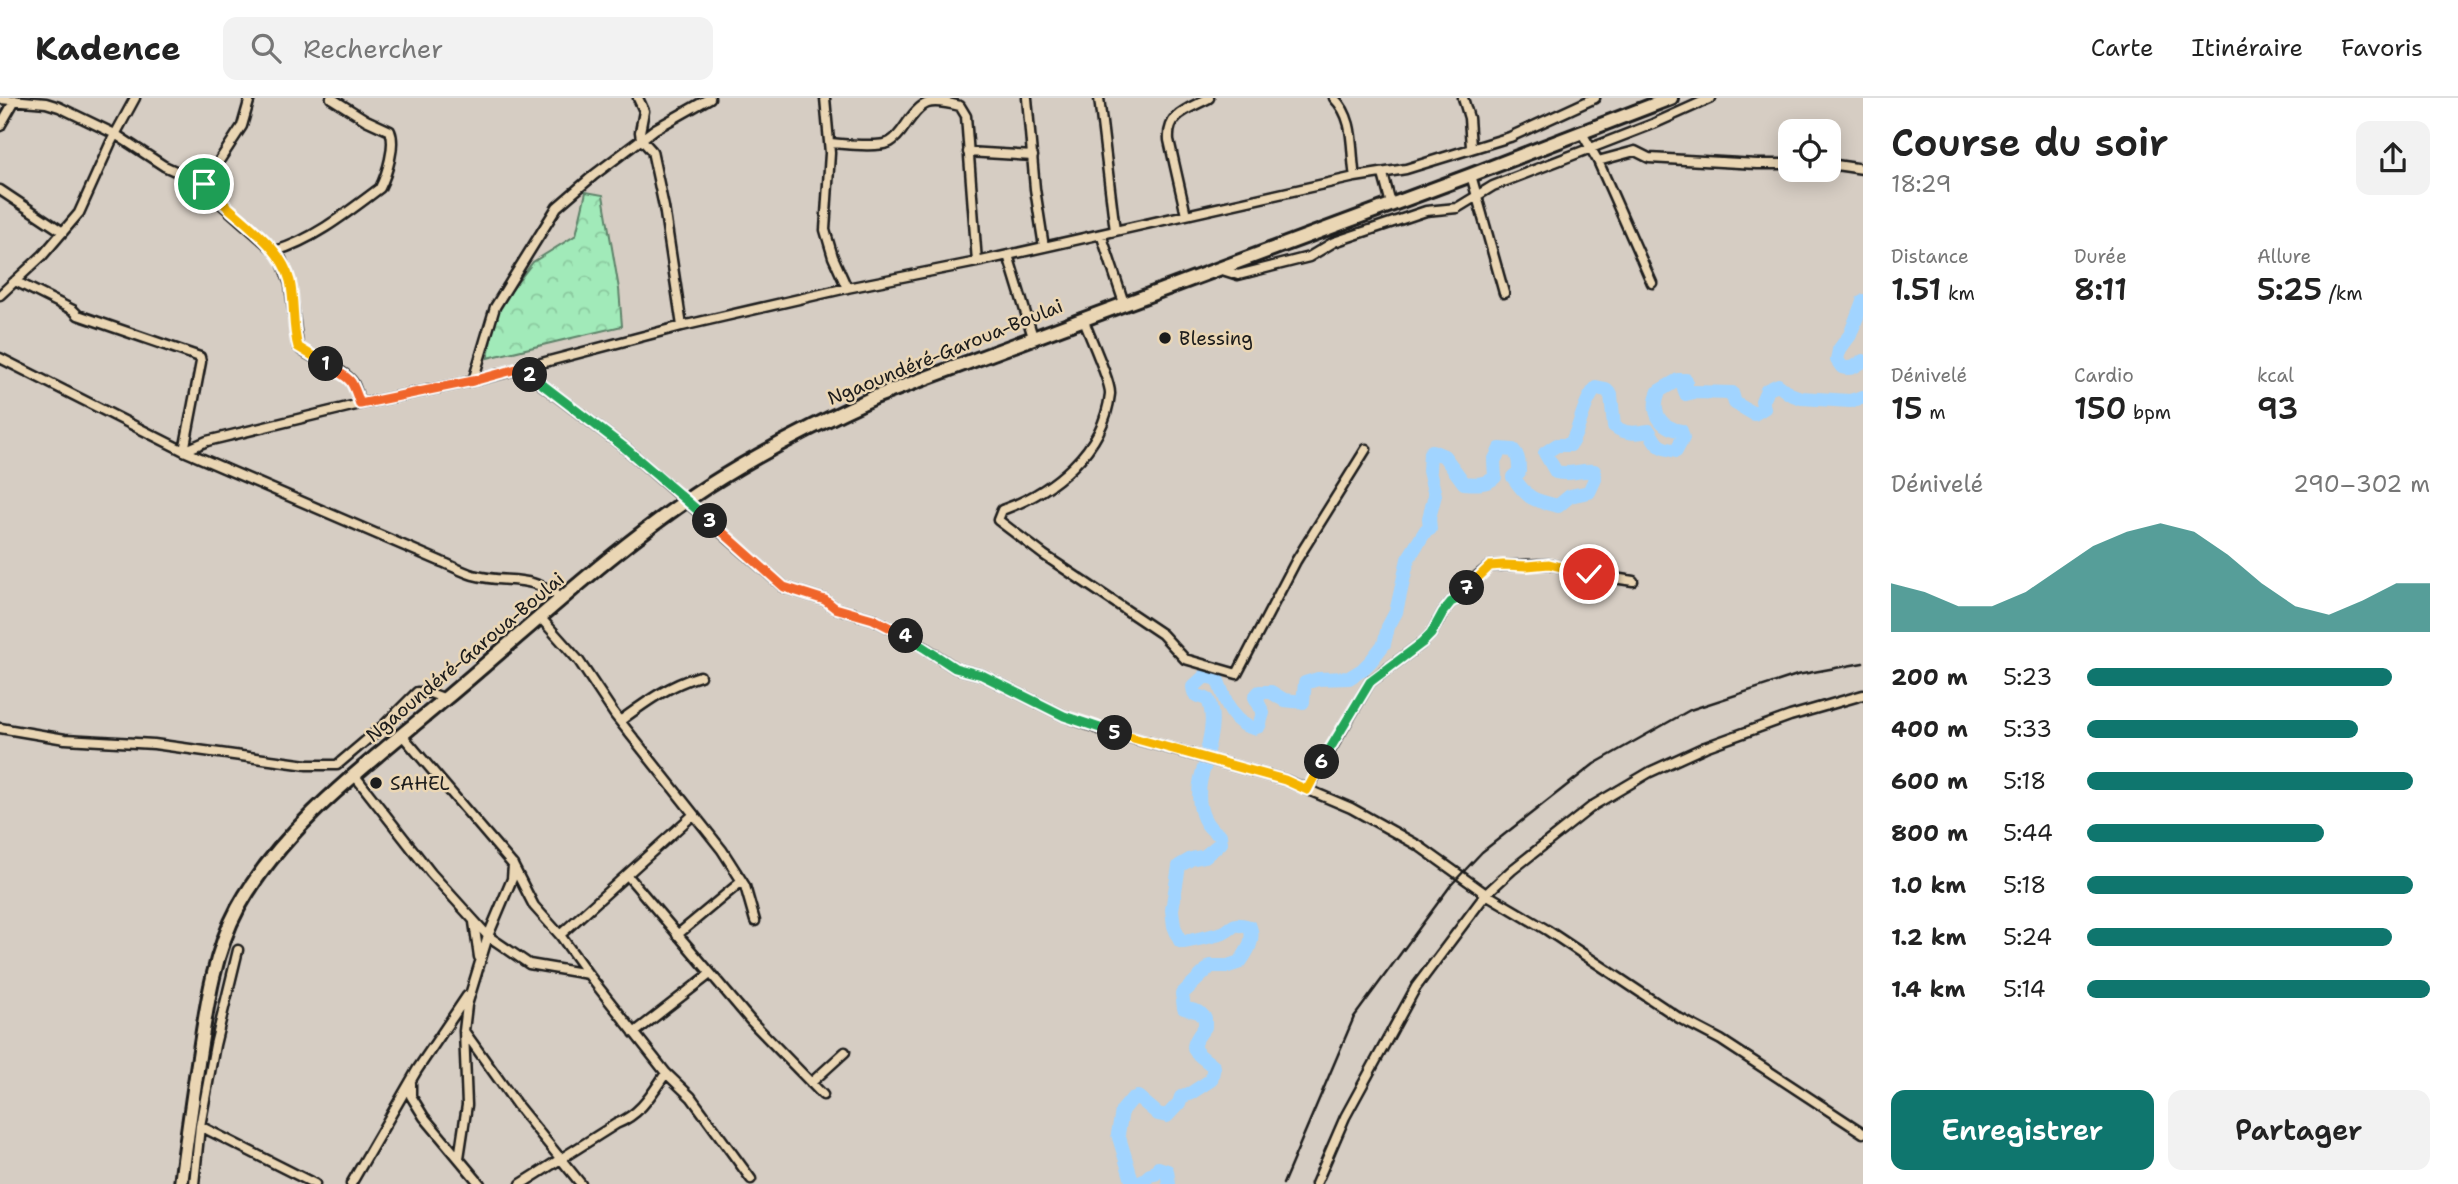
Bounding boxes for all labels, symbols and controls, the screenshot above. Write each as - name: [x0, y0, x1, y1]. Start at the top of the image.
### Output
- search box: [223, 17, 713, 80]
- text: Kadence: [35, 26, 181, 71]
- icon: search: [247, 29, 285, 67]
- text: Rechercher: [303, 31, 443, 66]
- text: Carte: [2091, 32, 2154, 64]
- text: Itinéraire: [2192, 32, 2303, 64]
- text: Favoris: [2341, 32, 2423, 64]
- text: Course du soir: [1891, 117, 2169, 168]
- map controls: [1778, 119, 1841, 182]
- button: locate: [1778, 119, 1841, 182]
- button: share: [2356, 121, 2430, 195]
- pin: [174, 154, 234, 214]
- icon: arrive: [185, 165, 223, 203]
- text: 18:29: [1891, 169, 1952, 199]
- text: Distance: [1891, 244, 1969, 269]
- text: Durée: [2074, 244, 2127, 269]
- text: Allure: [2257, 244, 2311, 269]
- text: 1.51: [1891, 269, 1941, 310]
- text: 8:11: [2074, 269, 2127, 310]
- text: 5:25: [2257, 269, 2322, 310]
- text: km: [1941, 281, 1975, 306]
- text: /km: [2322, 281, 2363, 306]
- street label: Ngaoundéré-Garoua-Boulai: [824, 293, 1066, 411]
- place label: Blessing: [1179, 326, 1253, 351]
- marker: Blessing: [1157, 330, 1173, 346]
- pin: 1: [308, 346, 344, 382]
- text: 1: [321, 351, 330, 376]
- pin: 2: [512, 358, 548, 392]
- text: 2: [523, 362, 536, 387]
- text: Dénivelé: [1891, 363, 1967, 388]
- text: Cardio: [2074, 363, 2134, 388]
- text: kcal: [2257, 363, 2294, 388]
- text: 15: [1891, 388, 1923, 429]
- text: 150: [2074, 388, 2127, 429]
- text: 93: [2257, 388, 2298, 429]
- text: m: [1923, 400, 1946, 425]
- text: bpm: [2127, 400, 2171, 425]
- text: Dénivelé: [1891, 469, 1983, 499]
- text: 290–302 m: [2293, 469, 2430, 499]
- pin: 3: [692, 504, 728, 538]
- text: 3: [703, 508, 716, 533]
- pin: [1559, 544, 1619, 604]
- icon: check: [1570, 555, 1608, 593]
- street label: Ngaoundéré-Garoua-Boulai: [360, 566, 570, 748]
- pin: 7: [1450, 570, 1484, 606]
- text: 7: [1460, 575, 1473, 600]
- pin: 4: [888, 618, 923, 654]
- text: 4: [899, 623, 912, 648]
- text: 200 m: [1891, 662, 1968, 692]
- text: 5:23: [2003, 662, 2052, 692]
- text: 400 m: [1891, 714, 1968, 744]
- text: 5:33: [2003, 714, 2052, 744]
- pin: 5: [1098, 716, 1132, 750]
- text: 5: [1109, 720, 1120, 745]
- pin: 6: [1304, 744, 1340, 780]
- text: 6: [1315, 749, 1328, 774]
- text: 600 m: [1891, 766, 1968, 796]
- text: 5:18: [2003, 766, 2046, 796]
- place label: SAHEL: [390, 771, 450, 796]
- marker: SAHEL: [368, 775, 384, 791]
- text: 800 m: [1891, 818, 1968, 848]
- text: 5:44: [2003, 818, 2053, 848]
- text: 1.0 km: [1891, 870, 1966, 900]
- text: 5:18: [2003, 870, 2046, 900]
- text: 1.2 km: [1891, 922, 1967, 952]
- text: 5:24: [2003, 922, 2052, 952]
- text: 1.4 km: [1891, 974, 1965, 1004]
- text: 5:14: [2003, 974, 2046, 1004]
- button: Enregistrer: [1891, 1090, 2154, 1170]
- button: Partager: [2168, 1090, 2430, 1170]

